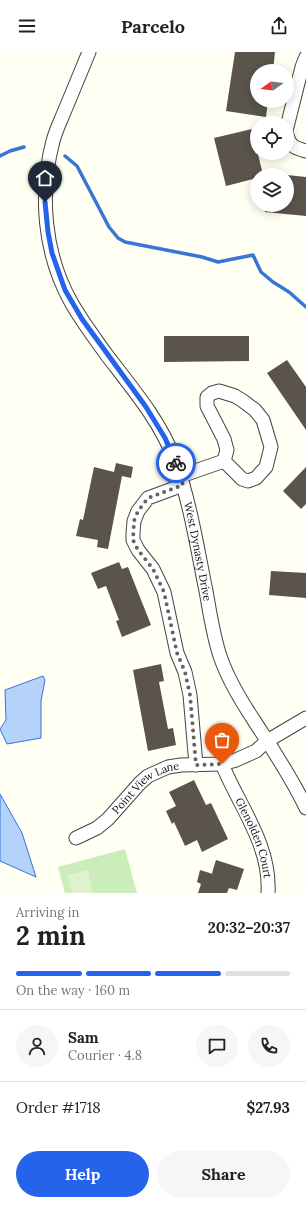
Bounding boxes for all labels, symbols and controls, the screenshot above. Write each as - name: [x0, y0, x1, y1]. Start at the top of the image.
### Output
- icon: menu: [16, 15, 38, 37]
- text: Parcelo: [121, 15, 185, 38]
- icon: share: [268, 15, 290, 37]
- north arrow: [250, 64, 294, 108]
- map controls: [250, 64, 294, 212]
- button: locate: [250, 116, 294, 160]
- pin: [28, 161, 62, 202]
- icon: home: [34, 167, 56, 189]
- button: layers: [250, 168, 294, 212]
- courier: [156, 443, 196, 483]
- icon: bike: [165, 452, 187, 474]
- street label: West Dynasty Drive: [181, 501, 215, 602]
- pin: [205, 723, 239, 764]
- icon: bag: [211, 729, 233, 751]
- street label: Point View Lane: [109, 758, 180, 817]
- street label: Glenolden Court: [232, 795, 275, 880]
- text: Arriving in: [16, 904, 79, 921]
- text: 20:32–20:37: [208, 918, 290, 937]
- text: 2 min: [16, 919, 86, 952]
- text: On the way · 160 m: [16, 982, 130, 999]
- button: person: [16, 1025, 58, 1067]
- button: chat: [196, 1025, 238, 1067]
- button: phone: [248, 1025, 290, 1067]
- text: Sam: [68, 1028, 99, 1047]
- text: Courier · 4.8: [68, 1047, 142, 1064]
- text: Order #1718: [16, 1098, 101, 1117]
- text: $27.93: [247, 1098, 290, 1117]
- button: Help: [16, 1151, 149, 1197]
- button: Share: [157, 1151, 290, 1197]

